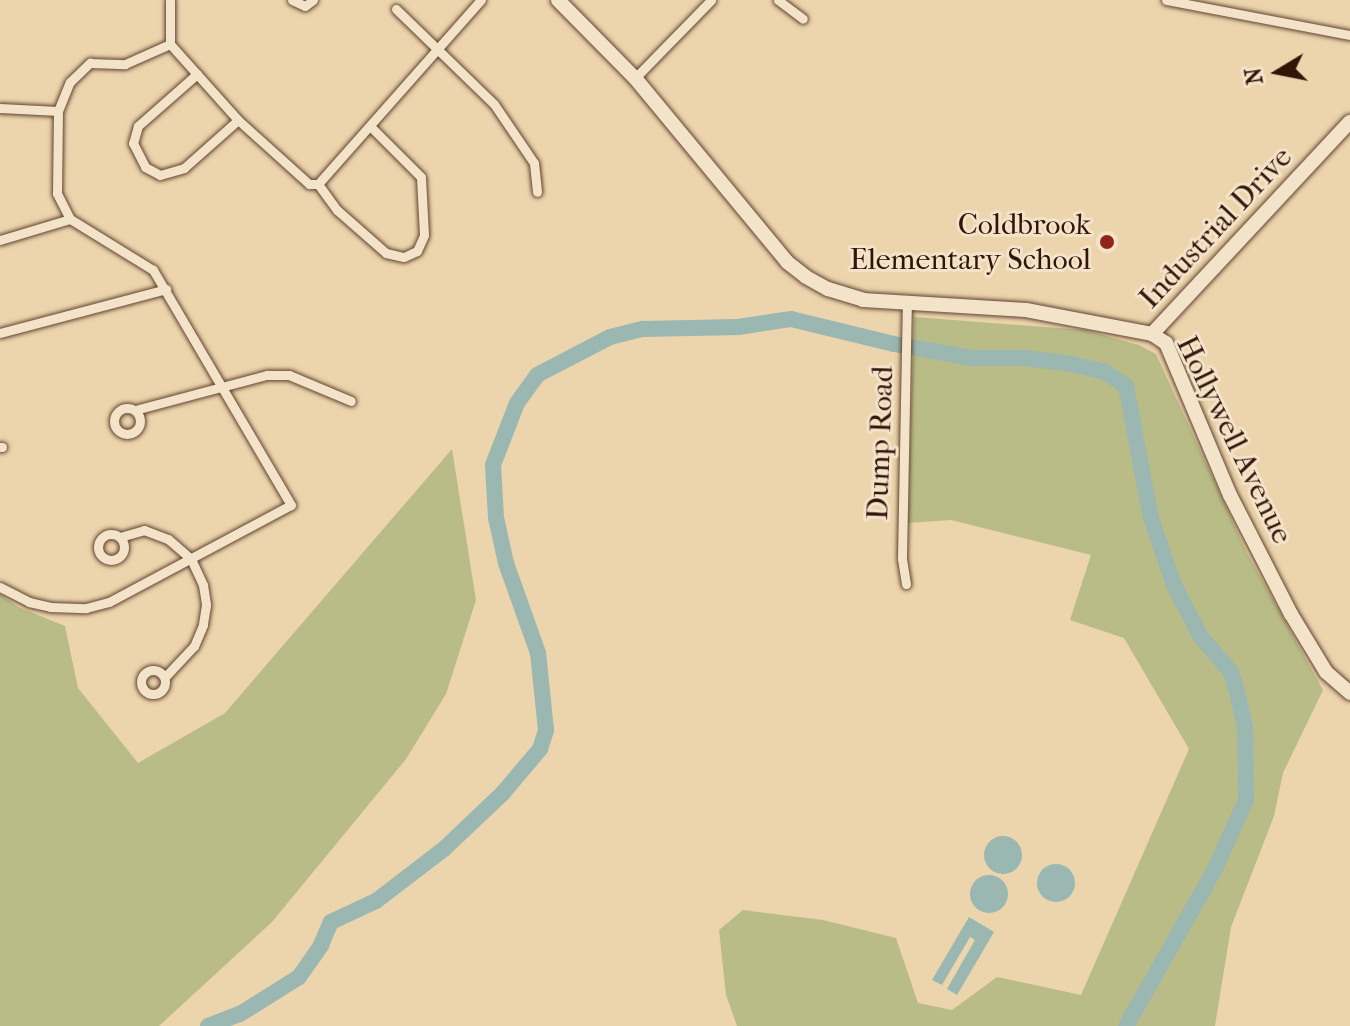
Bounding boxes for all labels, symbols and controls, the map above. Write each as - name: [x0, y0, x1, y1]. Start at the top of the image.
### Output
- north arrow: [1238, 32, 1318, 112]
- text: N: [1240, 66, 1269, 87]
- street label: Industrial Drive: [1132, 140, 1300, 316]
- place label: Coldbrook Elementary School: [849, 207, 1091, 278]
- marker: Coldbrook Elementary School: [1098, 233, 1116, 251]
- street label: Hollywell Avenue: [1168, 330, 1300, 550]
- street label: Dump Road: [860, 365, 902, 521]

